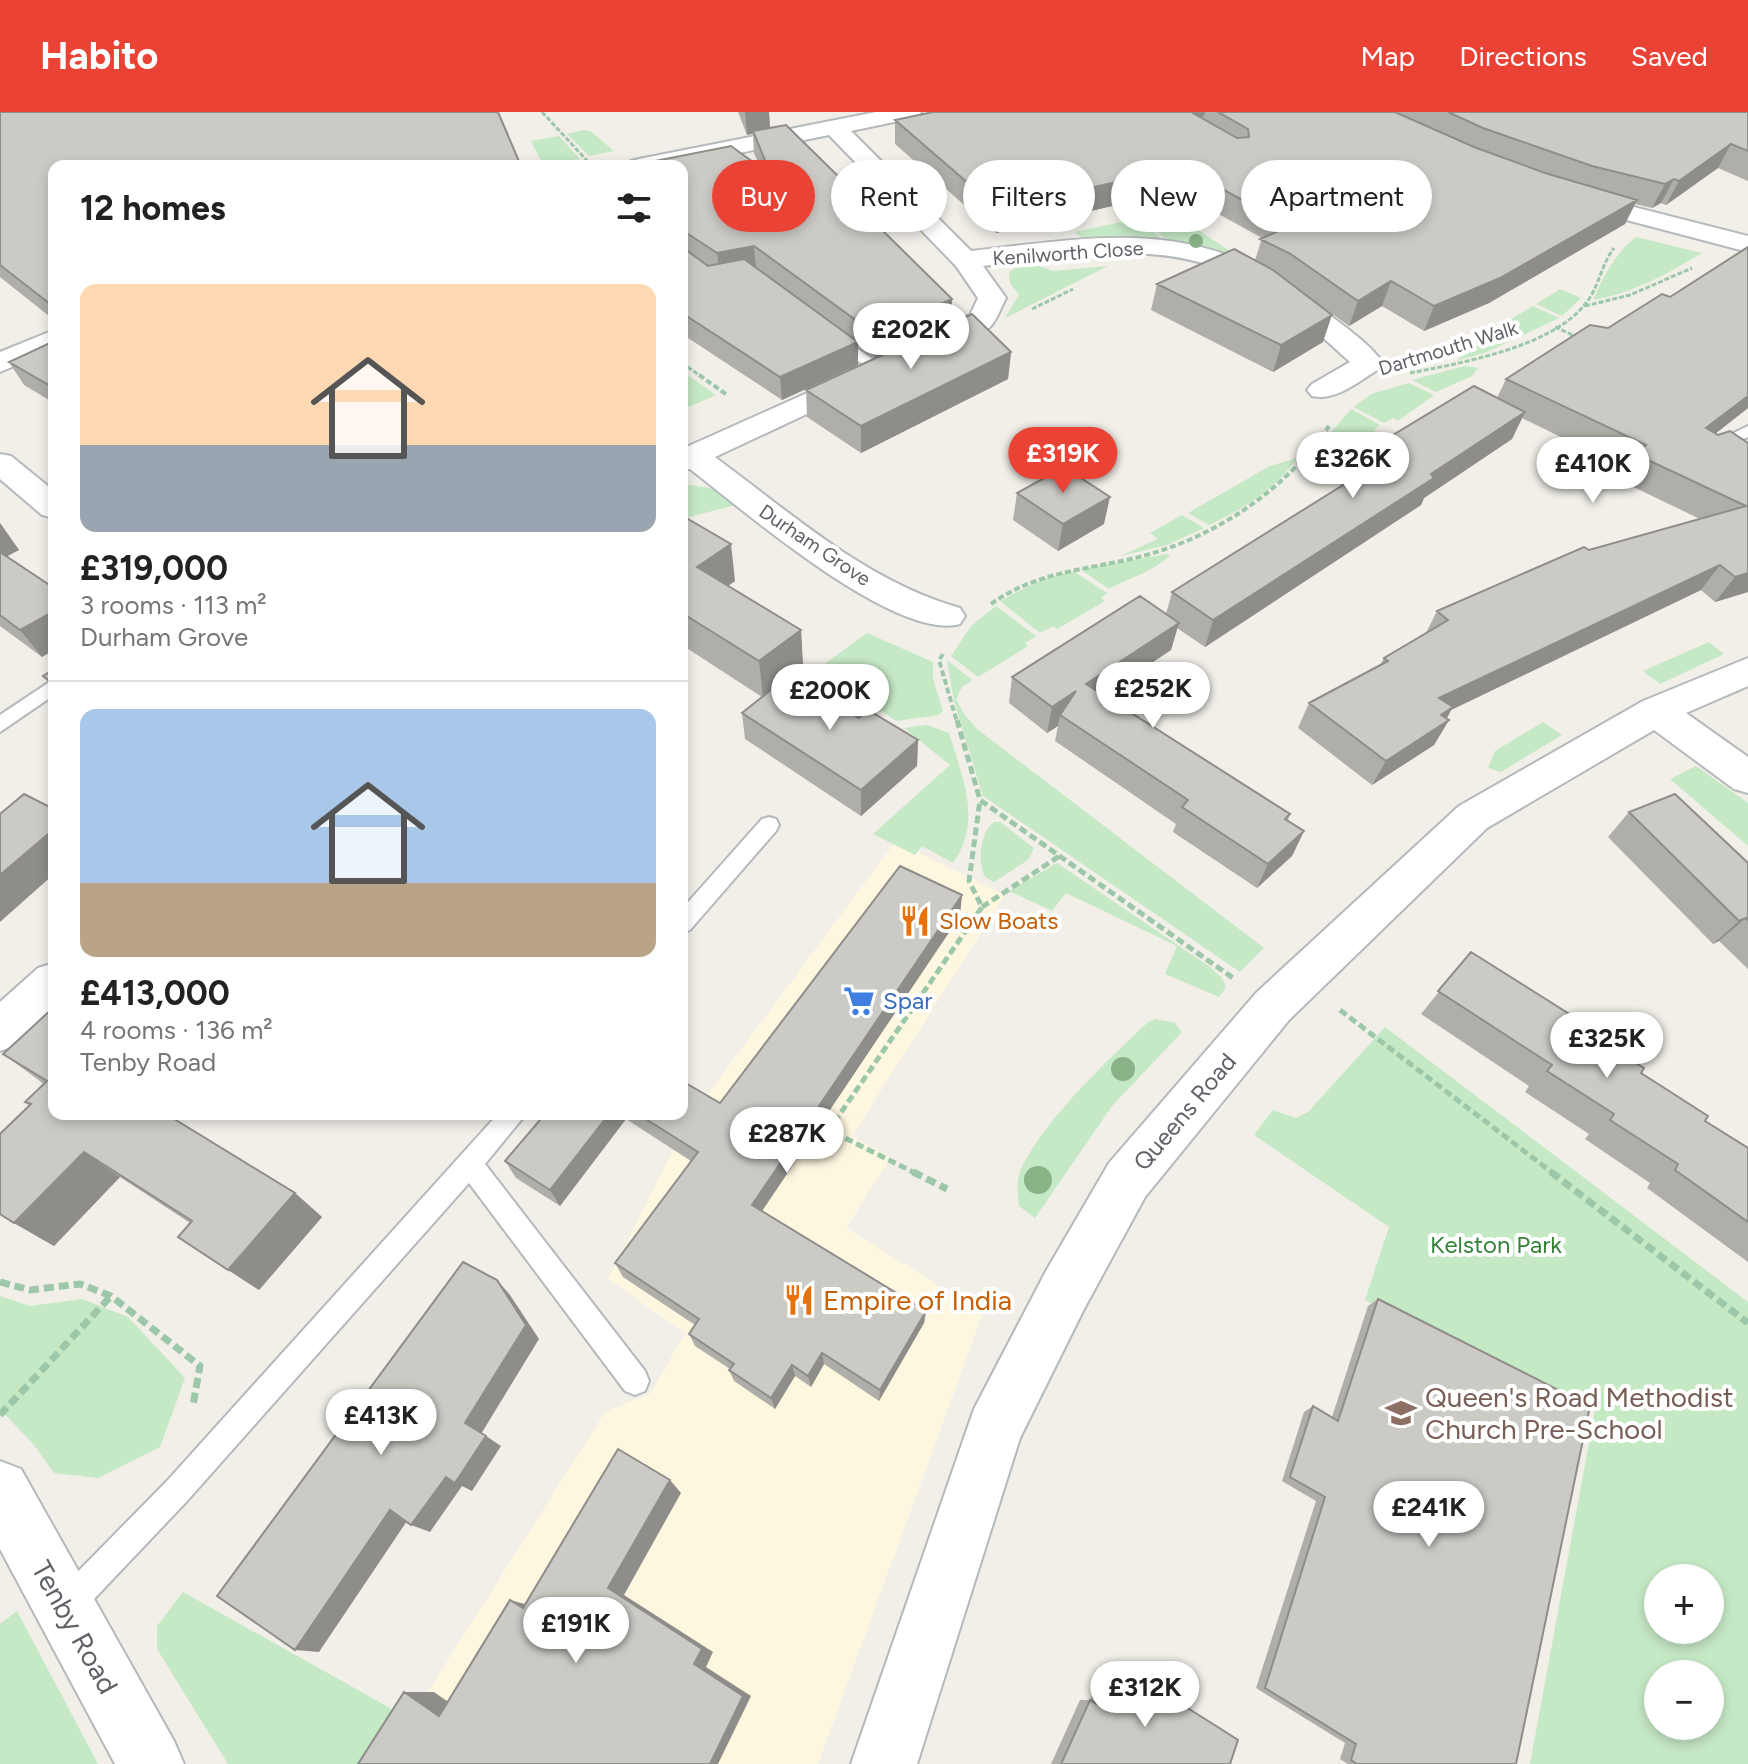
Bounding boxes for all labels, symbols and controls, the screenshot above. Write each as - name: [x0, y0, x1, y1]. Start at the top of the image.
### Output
- text: Habito: [40, 33, 158, 79]
- text: Map: [1361, 39, 1415, 73]
- text: Directions: [1459, 39, 1587, 73]
- text: Saved: [1631, 39, 1708, 73]
- chip: Buy: [712, 160, 815, 232]
- chip: Rent: [831, 160, 947, 232]
- chip: Filters: [963, 160, 1095, 232]
- chip: New: [1111, 160, 1225, 232]
- chip: Apartment: [1241, 160, 1432, 232]
- icon: filters: [612, 186, 656, 230]
- text: 12 homes: [80, 188, 226, 229]
- street label: Kenilworth Close: [992, 236, 1144, 270]
- pin: £202K: [855, 303, 967, 371]
- text: £202K: [871, 313, 951, 345]
- street label: Dartmouth Walk: [1375, 315, 1521, 381]
- icon: home: [296, 336, 440, 480]
- pin: £319K: [1007, 427, 1119, 495]
- pin: £326K: [1297, 432, 1409, 500]
- text: £319K: [1026, 437, 1100, 469]
- pin: £410K: [1537, 437, 1649, 505]
- text: £326K: [1314, 442, 1392, 474]
- text: £410K: [1554, 447, 1632, 479]
- street label: Durham Grove: [755, 499, 875, 591]
- text: £319,000: [80, 548, 228, 589]
- text: 3 rooms · 113 m²: [80, 589, 267, 621]
- text: Durham Grove: [80, 621, 248, 653]
- pin: £252K: [1097, 662, 1209, 730]
- pin: £200K: [774, 664, 886, 732]
- text: £252K: [1114, 672, 1192, 704]
- text: £200K: [789, 674, 871, 706]
- icon: home: [296, 761, 440, 905]
- restaurant icon: Slow Boats: [898, 904, 932, 938]
- place label: Slow Boats: [939, 906, 1058, 935]
- text: £413,000: [80, 973, 230, 1014]
- supermarket icon: Spar: [842, 984, 876, 1018]
- place label: Spar: [883, 986, 932, 1015]
- pin: £325K: [1551, 1012, 1663, 1080]
- text: 4 rooms · 136 m²: [80, 1014, 273, 1046]
- text: £325K: [1568, 1022, 1646, 1054]
- text: Tenby Road: [80, 1046, 216, 1078]
- street label: Queens Road: [1127, 1047, 1242, 1176]
- pin: £287K: [731, 1107, 843, 1175]
- text: £287K: [748, 1117, 826, 1149]
- park label: Kelston Park: [1430, 1230, 1562, 1259]
- restaurant icon: Empire of India: [782, 1283, 816, 1317]
- place label: Empire of India: [823, 1283, 1012, 1317]
- place label: Queen's Road Methodist Church Pre-School: [1425, 1380, 1734, 1446]
- pin: £413K: [325, 1389, 437, 1457]
- school or university icon: Queen's Road Methodist Church Pre-School: [1384, 1396, 1418, 1430]
- text: £413K: [344, 1399, 418, 1431]
- pin: £241K: [1373, 1481, 1485, 1549]
- text: £241K: [1391, 1491, 1467, 1523]
- street label: Tenby Road: [25, 1555, 125, 1699]
- map controls: [1644, 1564, 1724, 1740]
- button: +: [1644, 1564, 1724, 1644]
- pin: £191K: [520, 1597, 632, 1665]
- text: £191K: [541, 1607, 611, 1639]
- button: −: [1644, 1660, 1724, 1740]
- pin: £312K: [1089, 1661, 1201, 1729]
- text: £312K: [1108, 1671, 1182, 1703]

